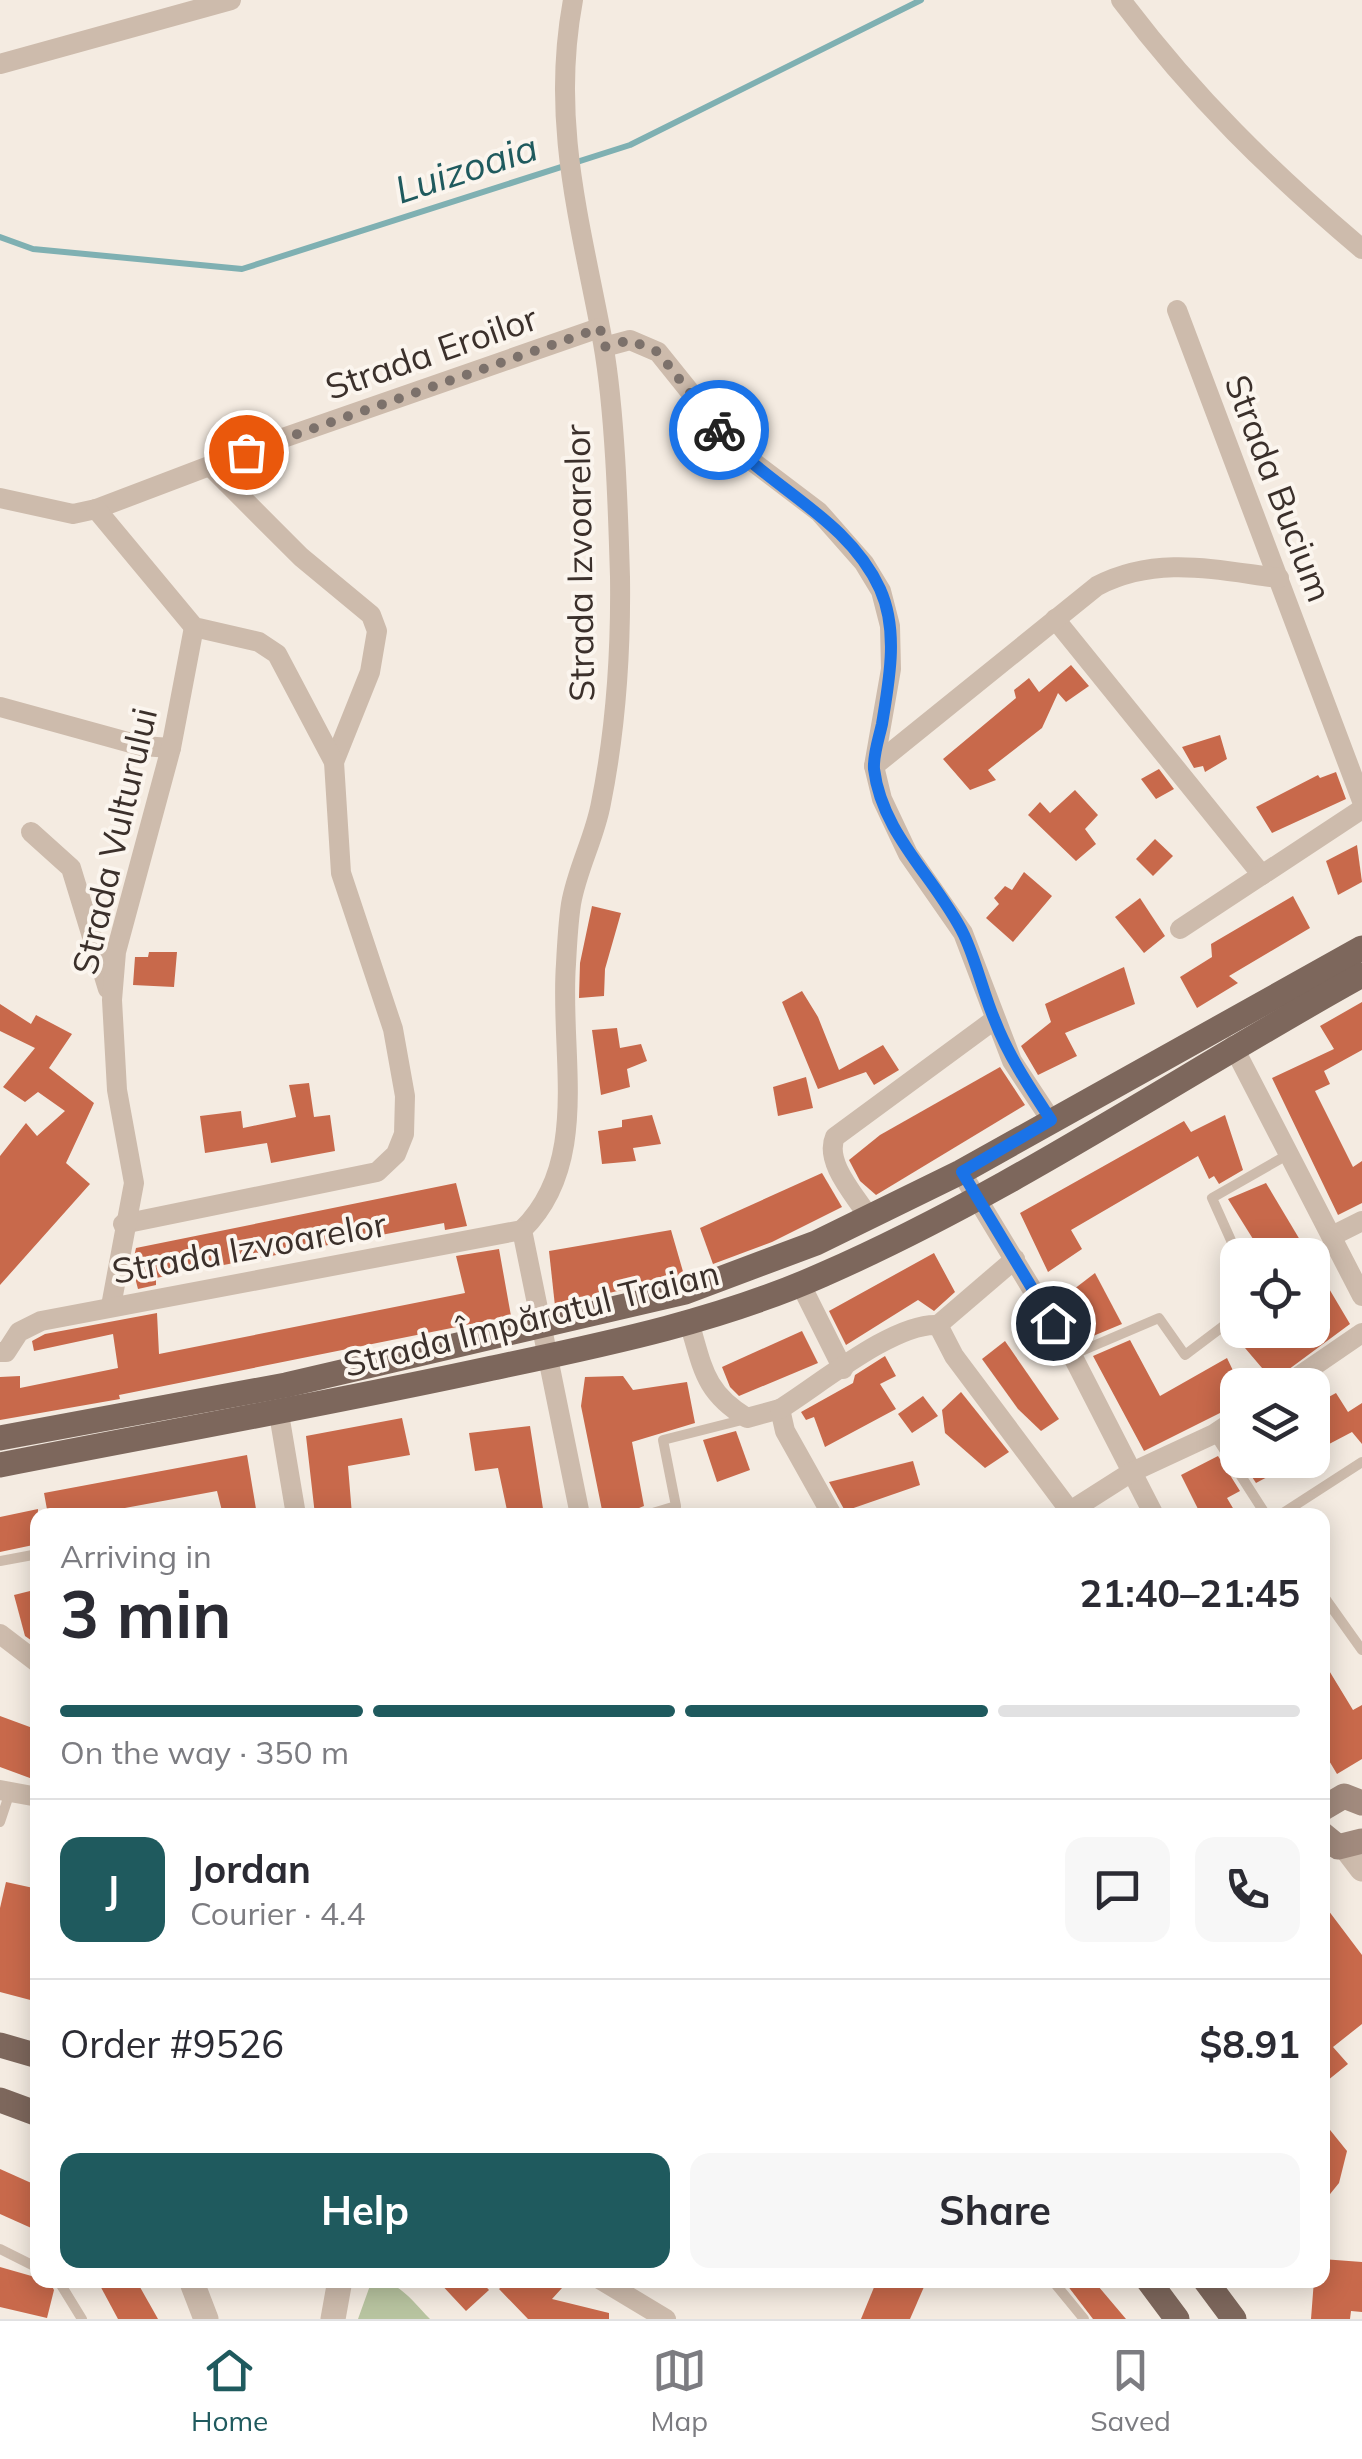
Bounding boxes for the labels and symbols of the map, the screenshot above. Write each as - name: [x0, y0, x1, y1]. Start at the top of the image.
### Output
- water label: Luizoaia: [389, 122, 543, 214]
- street label: Strada Eroilor: [319, 295, 543, 409]
- street label: Strada Bucium: [1216, 368, 1342, 608]
- courier: [669, 380, 769, 480]
- pin: [204, 410, 289, 495]
- street label: Strada Izvoarelor: [555, 424, 603, 702]
- street label: Strada Vulturului: [62, 704, 166, 978]
- street label: Strada Izvoarelor: [109, 1201, 390, 1293]
- street label: Strada Împăratul Traian: [339, 1250, 723, 1386]
- pin: [1011, 1281, 1096, 1366]

